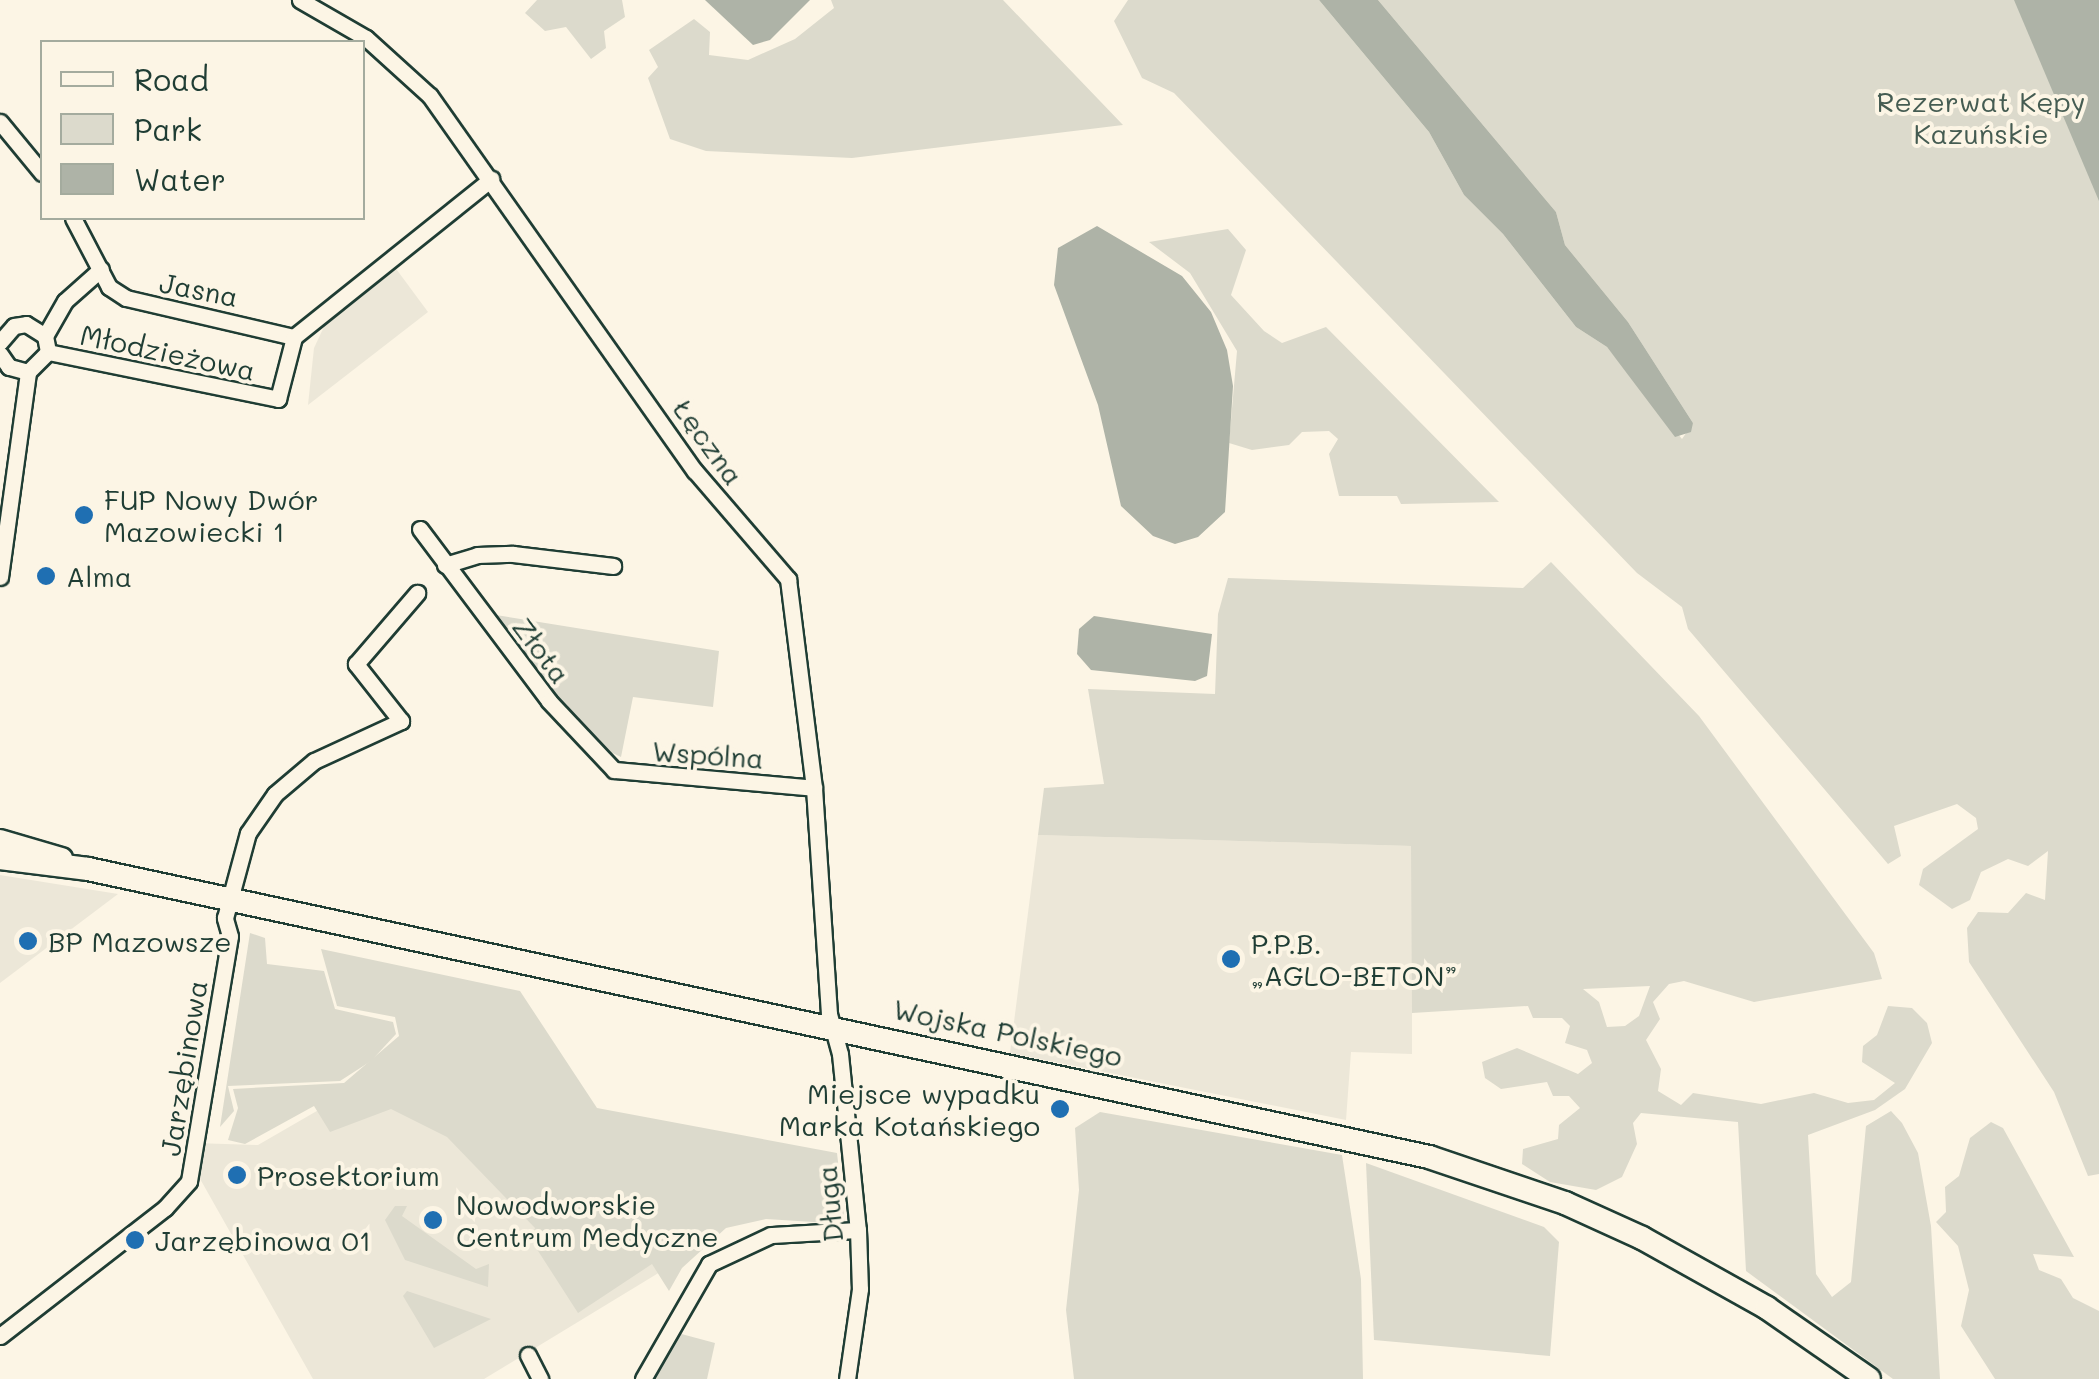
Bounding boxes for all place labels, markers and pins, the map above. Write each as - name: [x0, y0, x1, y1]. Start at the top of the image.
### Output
- place label: FUP Nowy Dwór Mazowiecki 1: [104, 482, 319, 548]
- marker: FUP Nowy Dwór Mazowiecki 1: [73, 504, 95, 526]
- place label: Alma: [66, 559, 132, 593]
- marker: Alma: [35, 565, 57, 587]
- place label: BP Mazowsze: [48, 924, 232, 958]
- place label: P.P.B. „AGLO-BETON”: [1251, 926, 1457, 992]
- marker: BP Mazowsze: [17, 930, 39, 952]
- marker: P.P.B. „AGLO-BETON”: [1220, 948, 1242, 970]
- place label: Miejsce wypadku Marka Kotańskiego: [779, 1076, 1040, 1142]
- marker: Miejsce wypadku Marka Kotańskiego: [1049, 1098, 1071, 1120]
- place label: Prosektorium: [257, 1158, 440, 1192]
- marker: Prosektorium: [226, 1164, 248, 1186]
- place label: Nowodworskie Centrum Medyczne: [456, 1187, 719, 1253]
- marker: Nowodworskie Centrum Medyczne: [420, 1207, 446, 1233]
- place label: Jarzębinowa 01: [155, 1223, 371, 1257]
- marker: Jarzębinowa 01: [124, 1229, 146, 1251]

